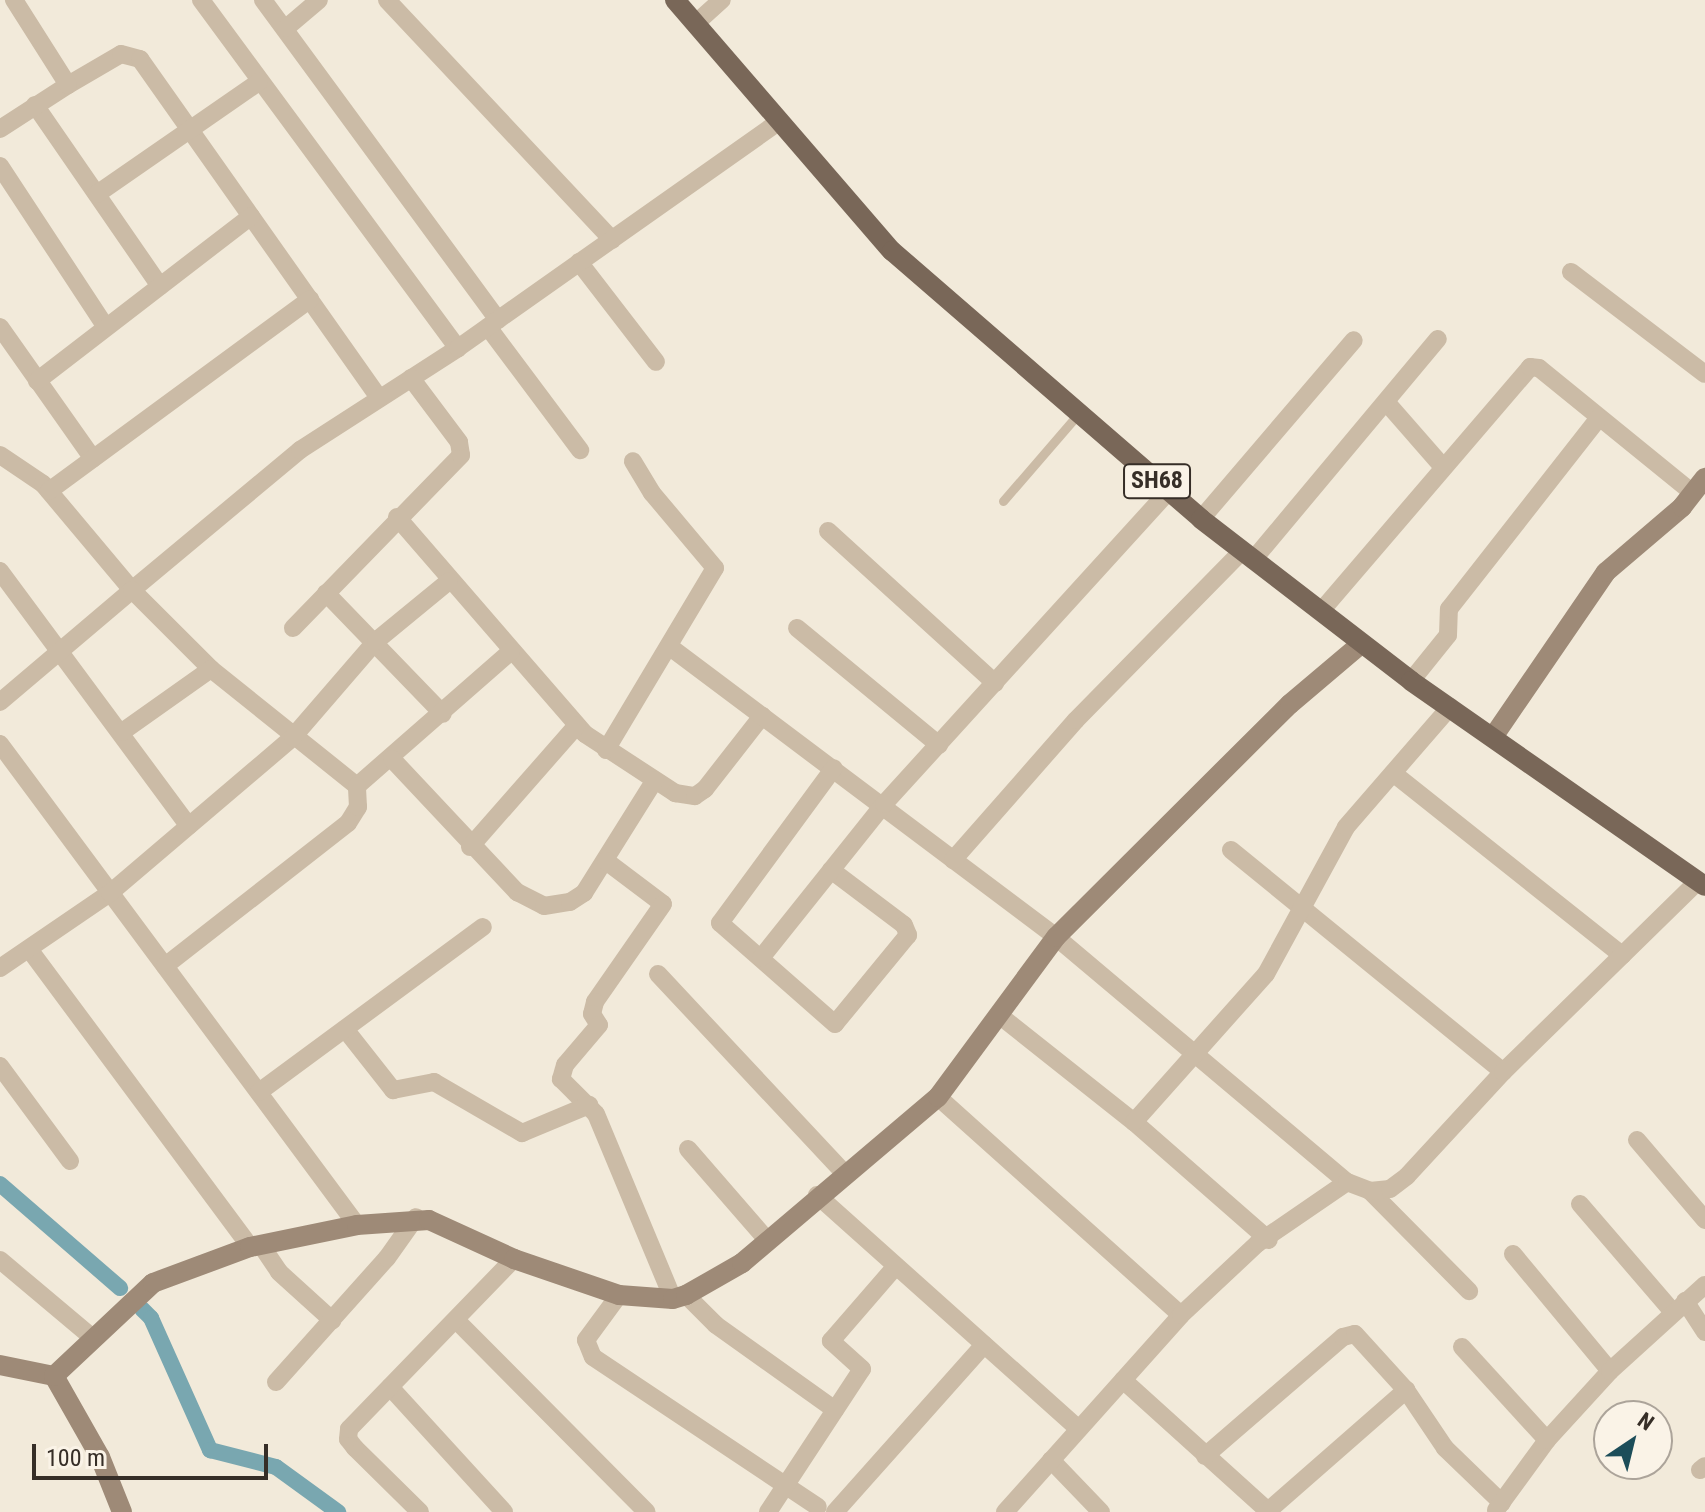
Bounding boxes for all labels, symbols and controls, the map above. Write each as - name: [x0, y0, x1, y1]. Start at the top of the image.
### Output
- road number: SH68: [1123, 461, 1191, 501]
- north arrow: [1593, 1400, 1673, 1480]
- text: N: [1633, 1407, 1659, 1436]
- scale bar: [36, 1428, 272, 1478]
- text: 100 m: [46, 1444, 105, 1472]

